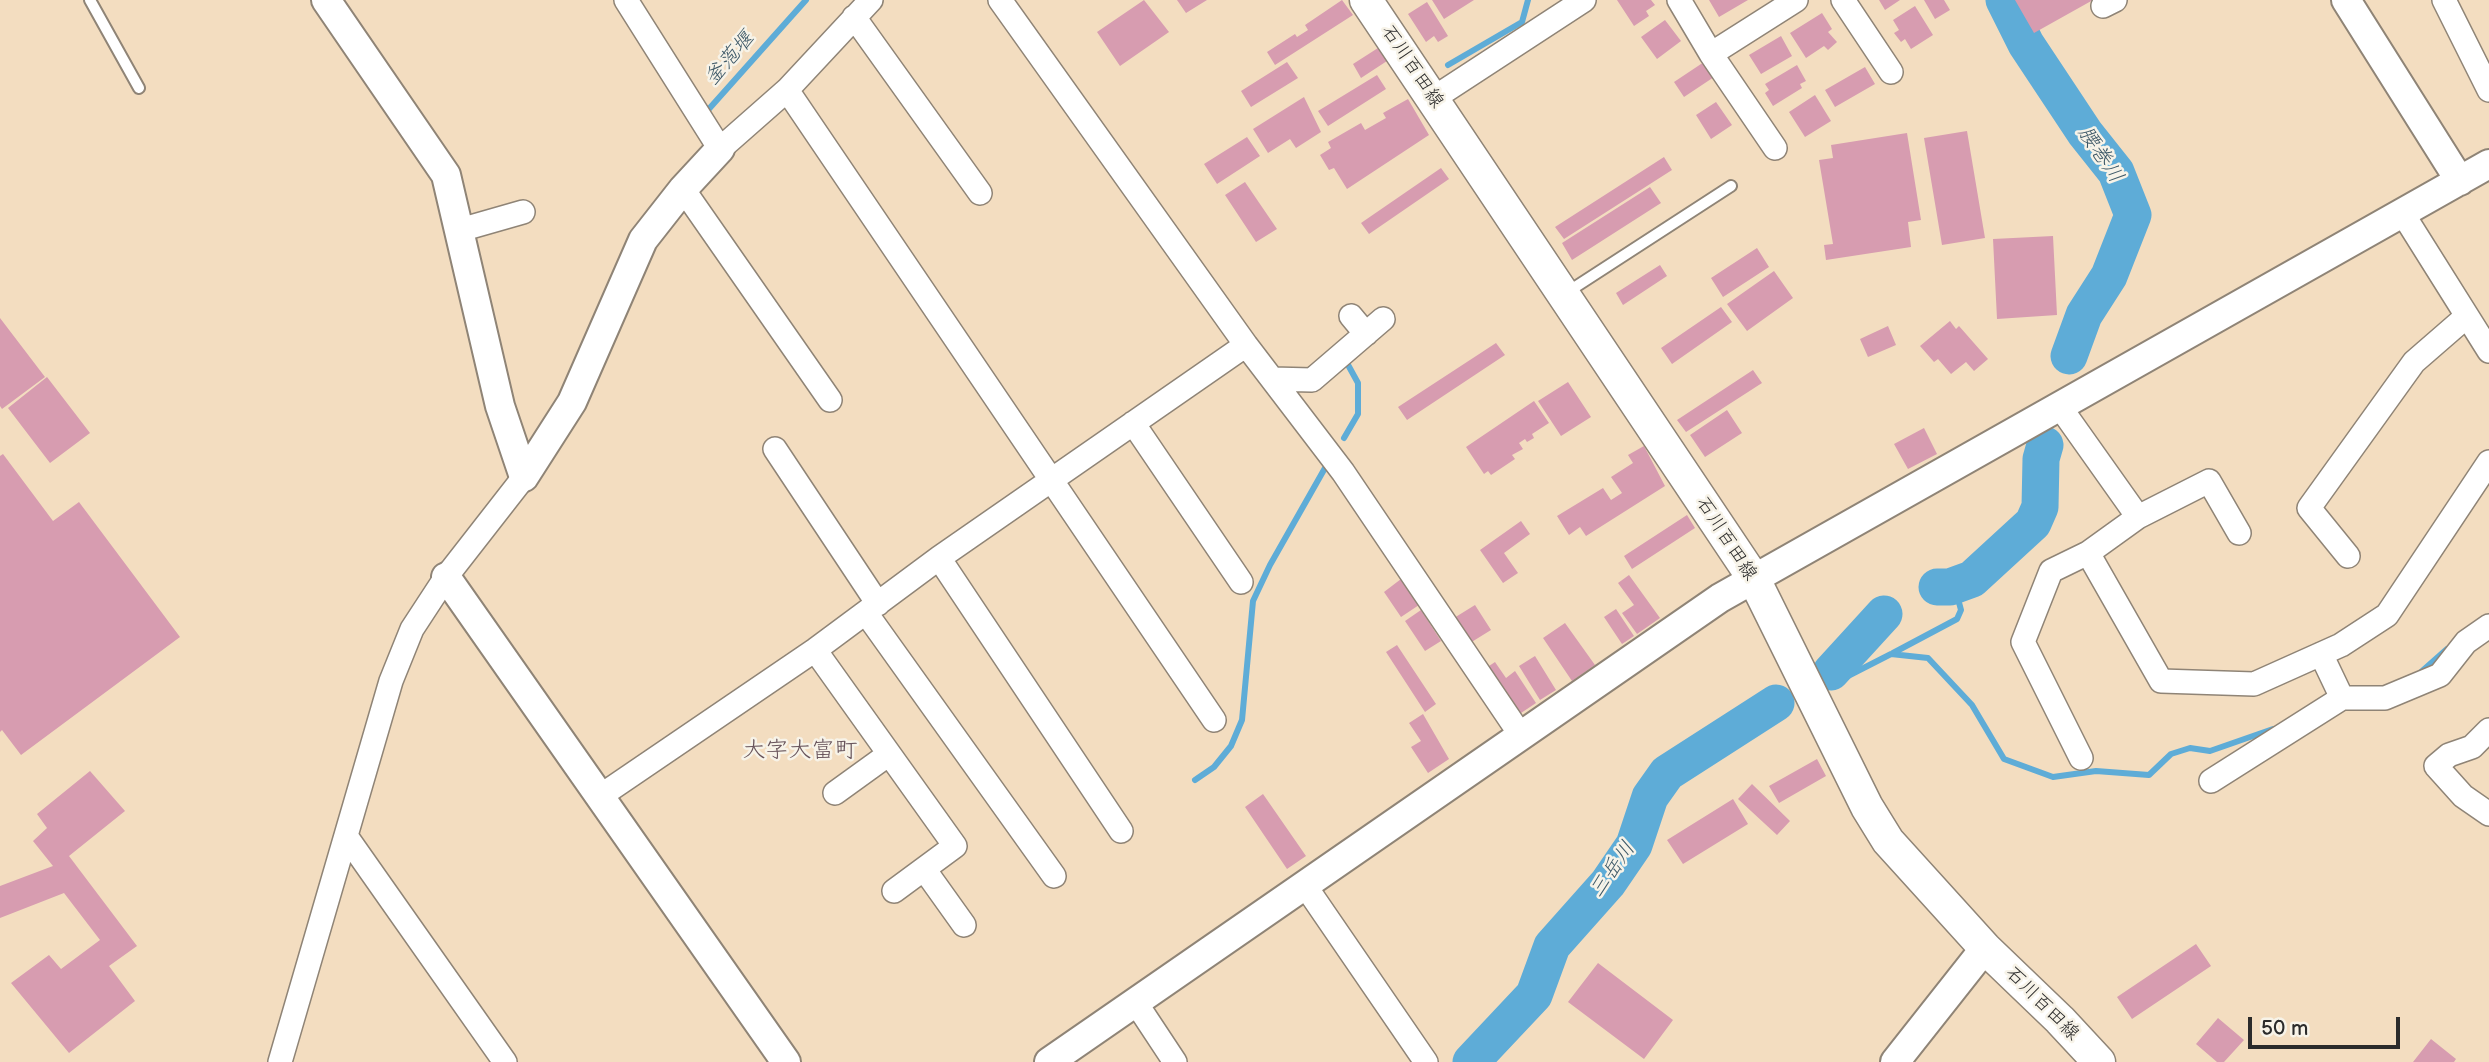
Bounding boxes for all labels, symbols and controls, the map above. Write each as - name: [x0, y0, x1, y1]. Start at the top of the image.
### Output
- street label: 石川百田線: [1376, 21, 1448, 113]
- water label: 釜萢堰: [700, 27, 760, 91]
- water label: 腰巻川: [2072, 122, 2128, 188]
- street label: 石川百田線: [1691, 493, 1761, 585]
- district label: 大字大富町: [743, 737, 857, 765]
- water label: 三岳川: [1585, 837, 1641, 903]
- street label: 石川百田線: [2000, 962, 2084, 1046]
- scale bar: [2251, 1002, 2403, 1046]
- text: 50 m: [2261, 1016, 2308, 1041]

